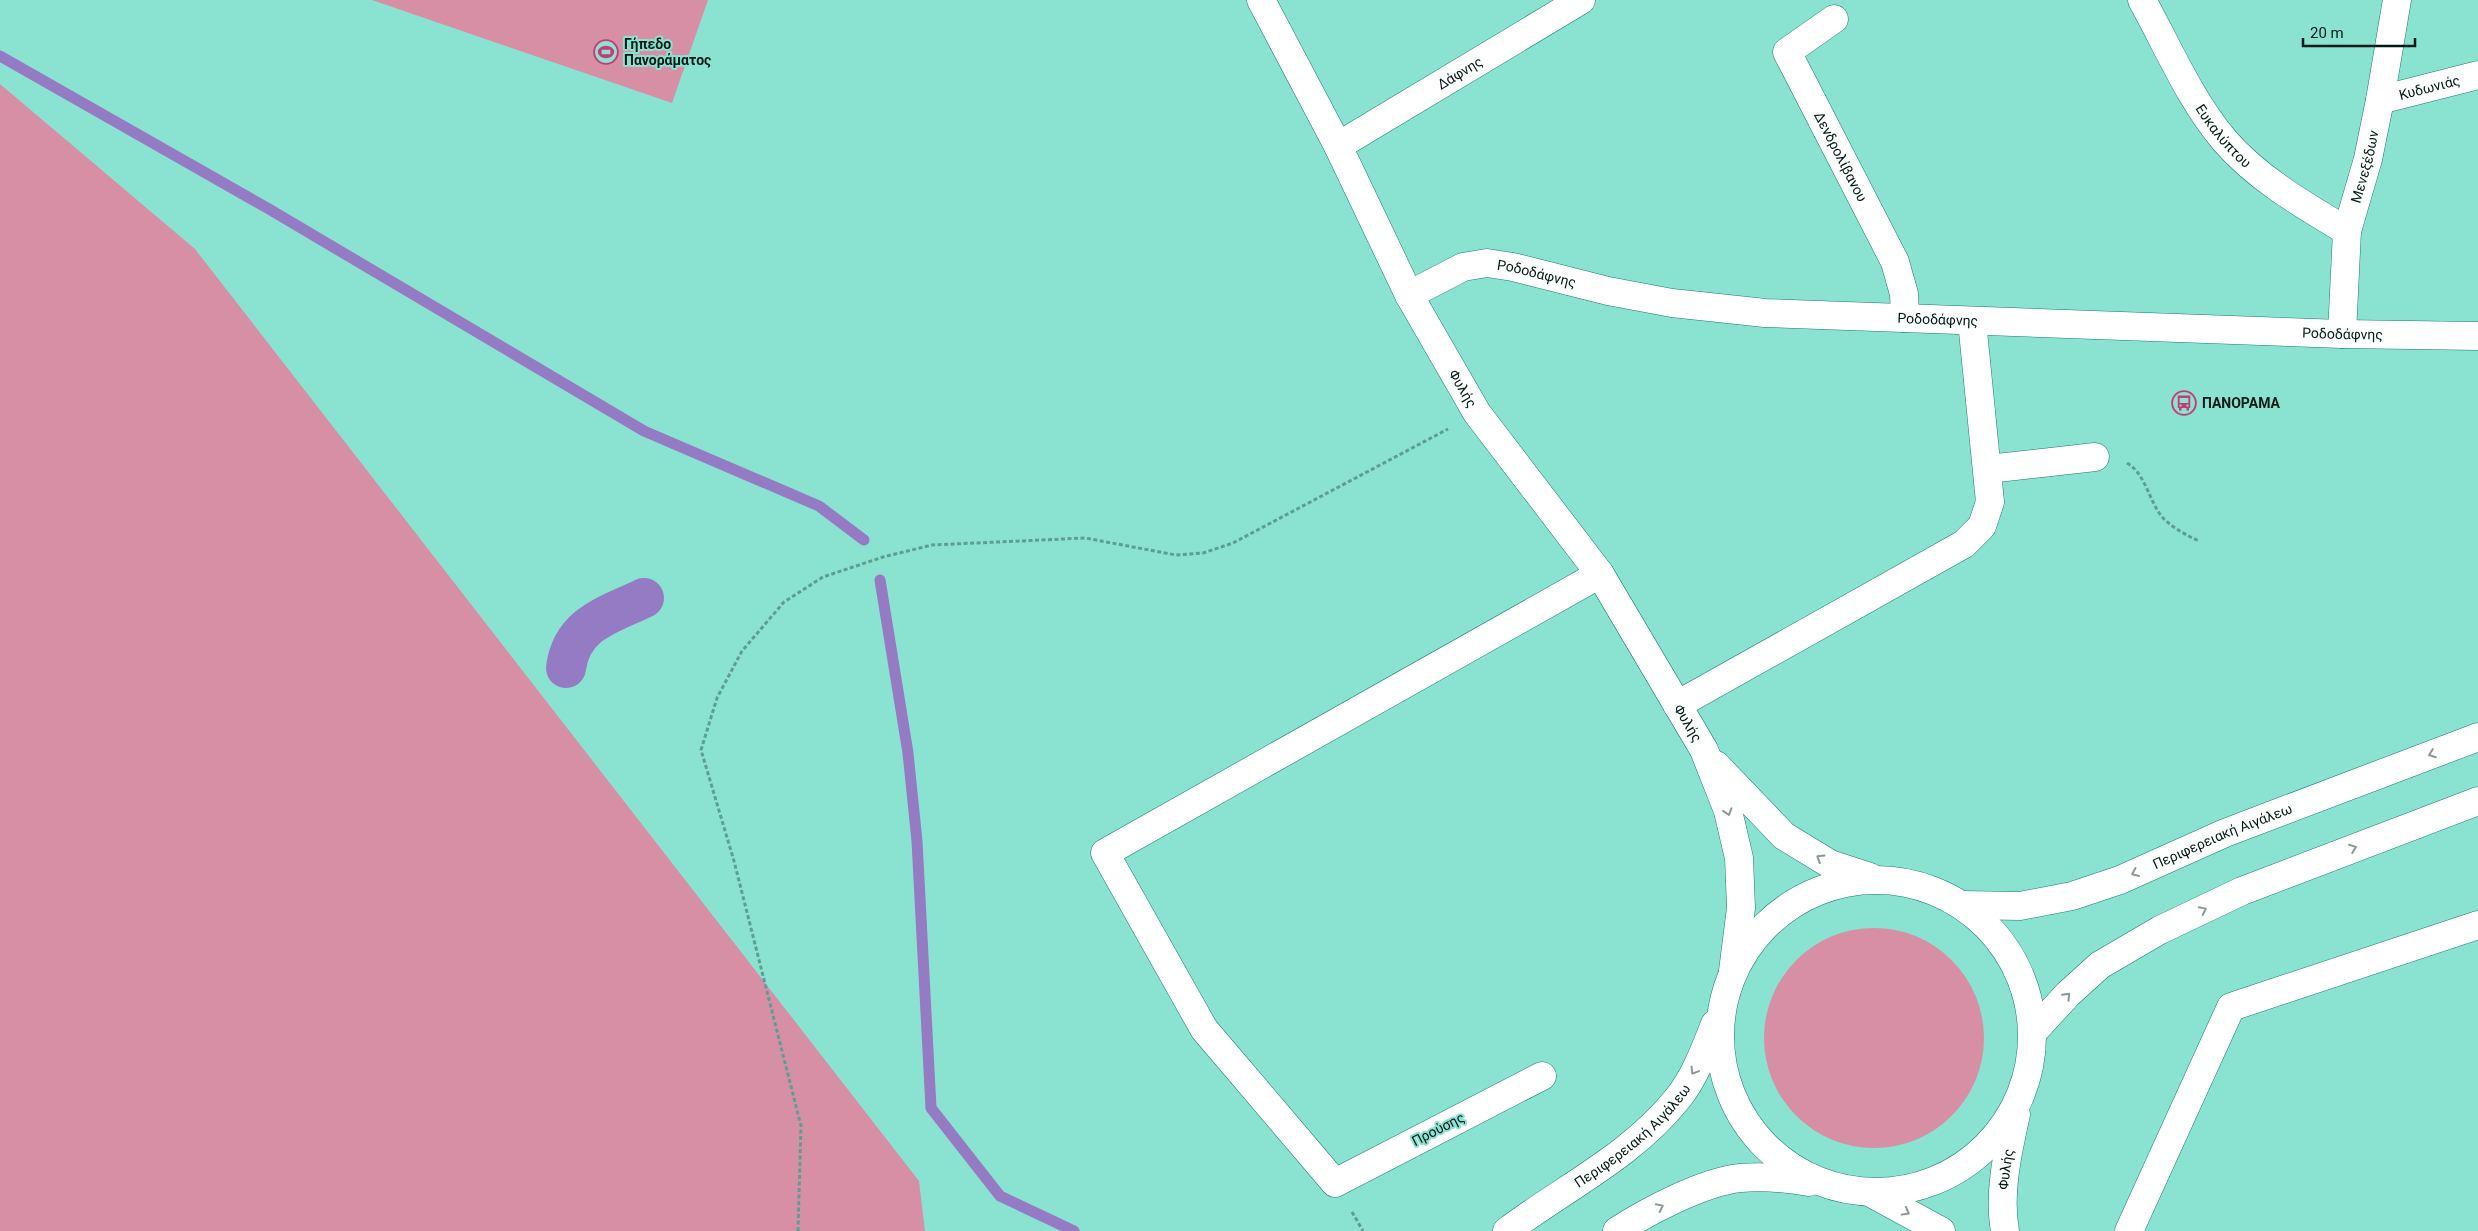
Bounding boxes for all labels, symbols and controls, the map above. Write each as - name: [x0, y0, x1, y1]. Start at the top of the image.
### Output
- scale bar: [2303, 15, 2416, 47]
- text: 20 m: [2310, 24, 2344, 42]
- place label: Γήπεδο Πανοράματος: [624, 36, 711, 68]
- sports icon: Γήπεδο Πανοράματος: [593, 39, 619, 65]
- street label: Δάφνης: [1434, 53, 1485, 93]
- street label: Κυδωνιάς: [2397, 72, 2462, 103]
- street label: Ευκαλύπτου: [2192, 101, 2254, 171]
- street label: Δενδρολίβανου: [1811, 109, 1870, 204]
- street label: Μενεξέδων: [2348, 129, 2382, 205]
- street label: Ροδοδάφνης: [1496, 257, 1578, 291]
- street label: Ροδοδάφνης: [1897, 310, 1978, 329]
- street label: Ροδοδάφνης: [2302, 325, 2383, 343]
- street label: Φυλής: [1446, 367, 1480, 410]
- bus stop icon: ΠΑΝΟΡΑΜΑ: [2171, 390, 2197, 416]
- place label: ΠΑΝΟΡΑΜΑ: [2202, 395, 2281, 411]
- street label: Φυλής: [1671, 701, 1705, 745]
- one-way arrow: [2428, 748, 2437, 758]
- street label: Περιφερειακή Αιγάλεω: [2150, 800, 2294, 872]
- one-way arrow: [1722, 807, 1732, 816]
- one-way arrow: [2348, 844, 2357, 854]
- one-way arrow: [1817, 855, 1826, 865]
- one-way arrow: [2131, 866, 2140, 877]
- one-way arrow: [2198, 906, 2207, 916]
- one-way arrow: [2061, 993, 2070, 1002]
- one-way arrow: [1690, 1066, 1700, 1075]
- street label: Περιφερειακή Αιγάλεω: [1571, 1081, 1694, 1191]
- street label: Προύσης: [1409, 1109, 1467, 1149]
- street label: Φυλής: [1995, 1148, 2017, 1190]
- one-way arrow: [1655, 1203, 1664, 1213]
- one-way arrow: [1901, 1206, 1910, 1216]

